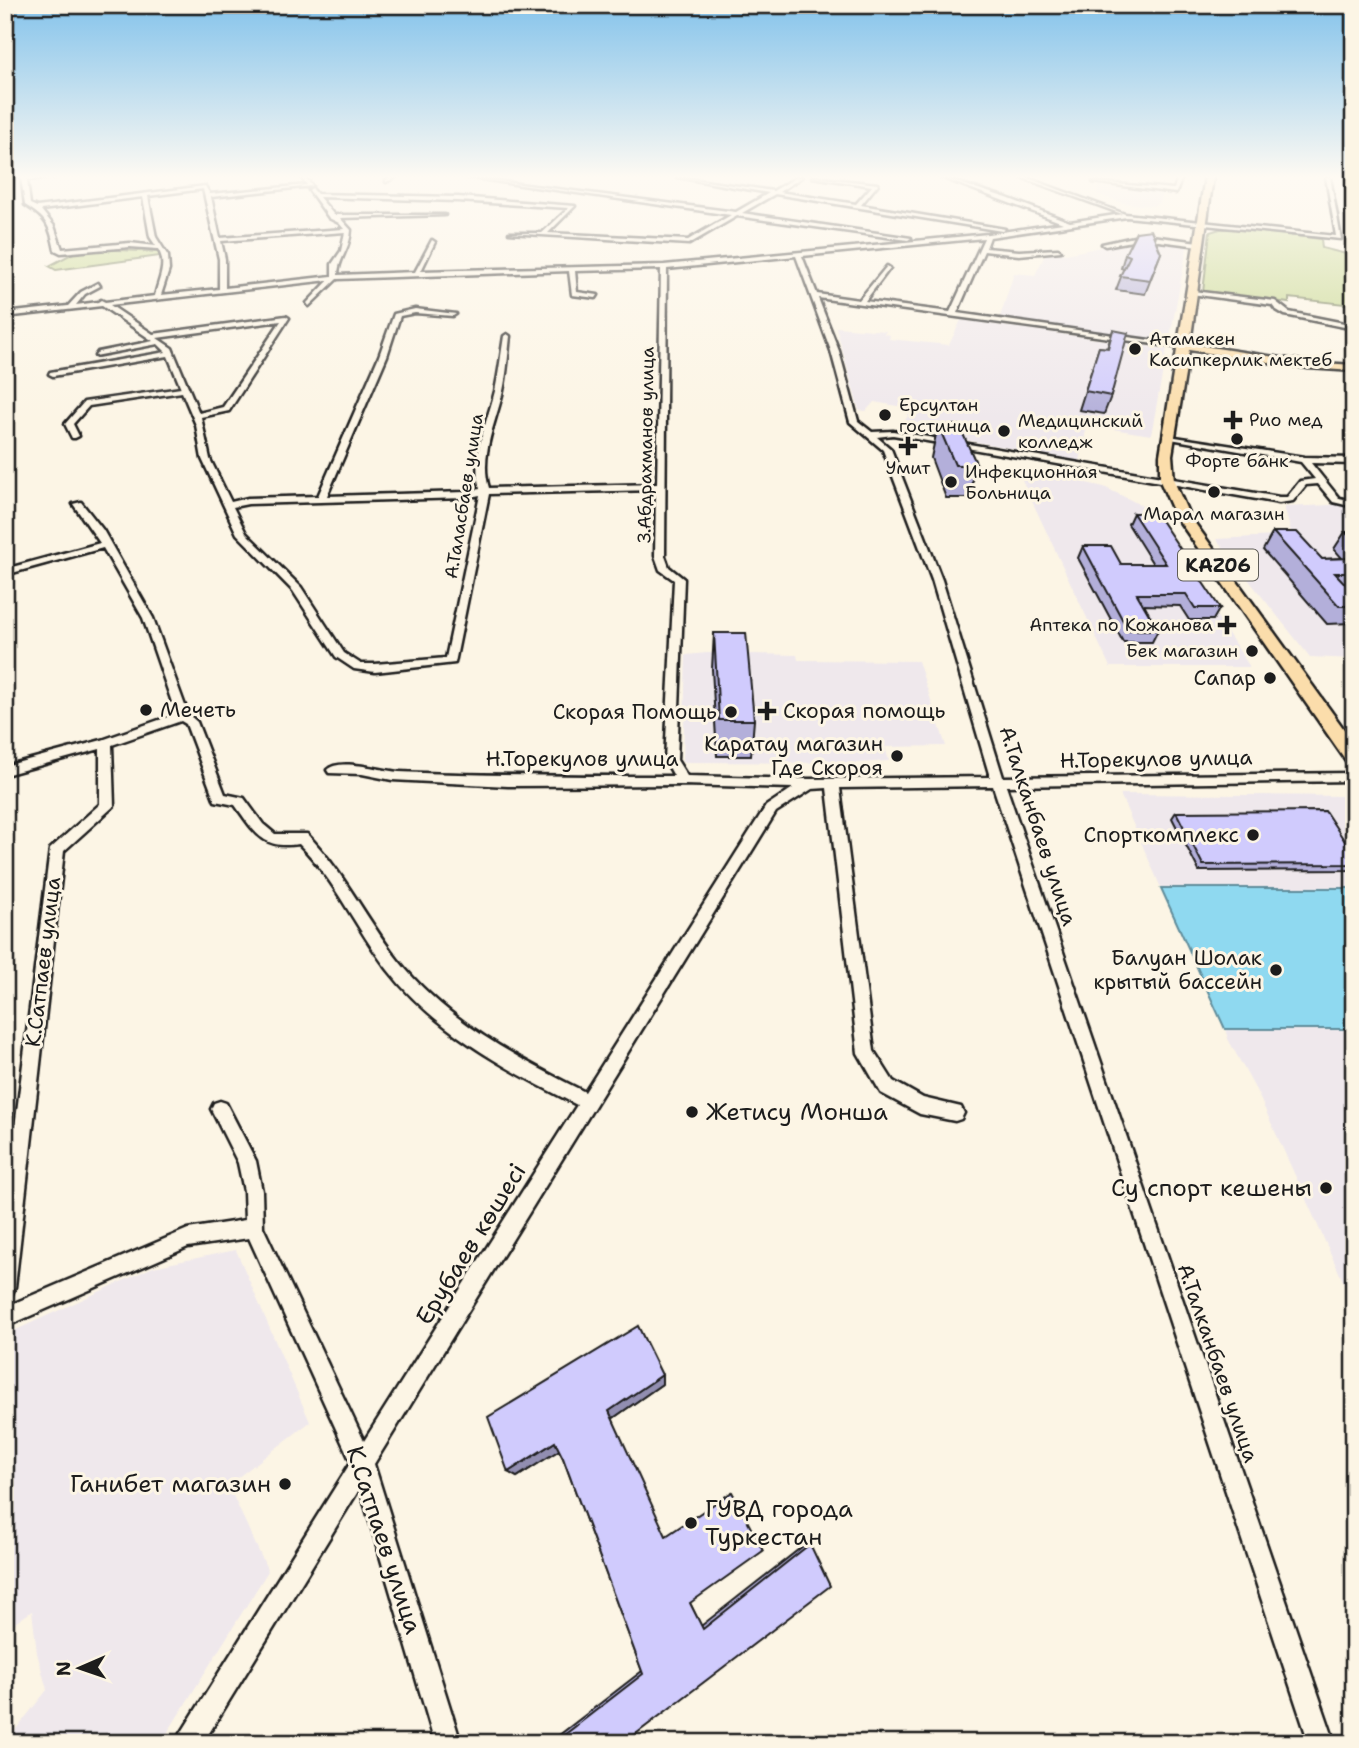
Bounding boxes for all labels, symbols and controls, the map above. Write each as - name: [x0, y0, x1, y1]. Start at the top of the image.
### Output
- place label: Атамекен Касипкерлик мектеб: [1149, 327, 1332, 372]
- marker: Атамекен Касипкерлик мектеб: [1127, 341, 1143, 357]
- street label: З.Абдрахманов улица: [632, 347, 660, 543]
- place label: Ерсултан гостиница: [899, 393, 991, 438]
- marker: Ерсултан гостиница: [877, 407, 893, 423]
- place label: Рио мед: [1249, 408, 1323, 432]
- place label: Медицинский колледж: [1018, 409, 1143, 454]
- marker: Рио мед: [1223, 410, 1243, 430]
- street label: А.Таласбаев улица: [439, 412, 489, 580]
- marker: Медицинский колледж: [996, 423, 1012, 439]
- marker: Форте банк: [1229, 431, 1245, 447]
- marker: Умит: [900, 438, 916, 454]
- place label: Форте банк: [1185, 449, 1289, 473]
- place label: Умит: [886, 456, 931, 480]
- place label: Инфекционная Больница: [965, 460, 1098, 505]
- marker: Инфекционная Больница: [943, 474, 959, 490]
- marker: Марал магазин: [1206, 484, 1222, 500]
- place label: Марал магазин: [1143, 502, 1285, 526]
- road number: KАZ06: [1178, 550, 1258, 580]
- place label: Аптека по Кожанова: [1029, 613, 1213, 637]
- marker: Аптека по Кожанова: [1219, 617, 1235, 633]
- place label: Бек магазин: [1126, 639, 1238, 663]
- marker: Бек магазин: [1244, 643, 1260, 659]
- place label: Сапар: [1194, 664, 1256, 692]
- marker: Сапар: [1262, 670, 1278, 686]
- place label: Мечеть: [160, 696, 236, 724]
- place label: Скорая помощь: [783, 697, 945, 725]
- place label: Скорая Помощь: [553, 698, 717, 726]
- marker: Скорая помощь: [757, 701, 777, 721]
- marker: Мечеть: [138, 702, 154, 718]
- marker: Скорая Помощь: [723, 704, 739, 720]
- street label: А.Талканбаев улица: [993, 723, 1083, 929]
- place label: Каратау магазин Где Скороя: [704, 730, 883, 782]
- street label: Н.Торекулов улица: [1059, 743, 1253, 775]
- street label: Н.Торекулов улица: [486, 745, 678, 773]
- marker: Каратау магазин Где Скороя: [889, 748, 905, 764]
- place label: Спорткомплекс: [1084, 821, 1239, 849]
- marker: Спорткомплекс: [1245, 827, 1261, 843]
- street label: К.Сатпаев улица: [19, 875, 67, 1049]
- place label: Балуан Шолак крытый бассейн: [1093, 944, 1262, 996]
- marker: Балуан Шолак крытый бассейн: [1268, 962, 1284, 978]
- place label: Жетису Монша: [706, 1096, 888, 1128]
- marker: Жетису Монша: [684, 1104, 700, 1120]
- street label: Ерубаев көшесі: [408, 1157, 534, 1331]
- place label: Су спорт кешены: [1111, 1172, 1312, 1204]
- marker: Су спорт кешены: [1318, 1180, 1334, 1196]
- street label: А.Талканбаев улица: [1171, 1260, 1265, 1466]
- street label: К.Сатпаев улица: [339, 1442, 429, 1638]
- place label: Ганибет магазин: [70, 1468, 271, 1500]
- marker: Ганибет магазин: [277, 1476, 293, 1492]
- place label: ГУВД города Туркестан: [705, 1493, 853, 1553]
- marker: ГУВД города Туркестан: [683, 1515, 699, 1531]
- north arrow: [46, 1632, 116, 1702]
- text: N: [51, 1661, 76, 1677]

